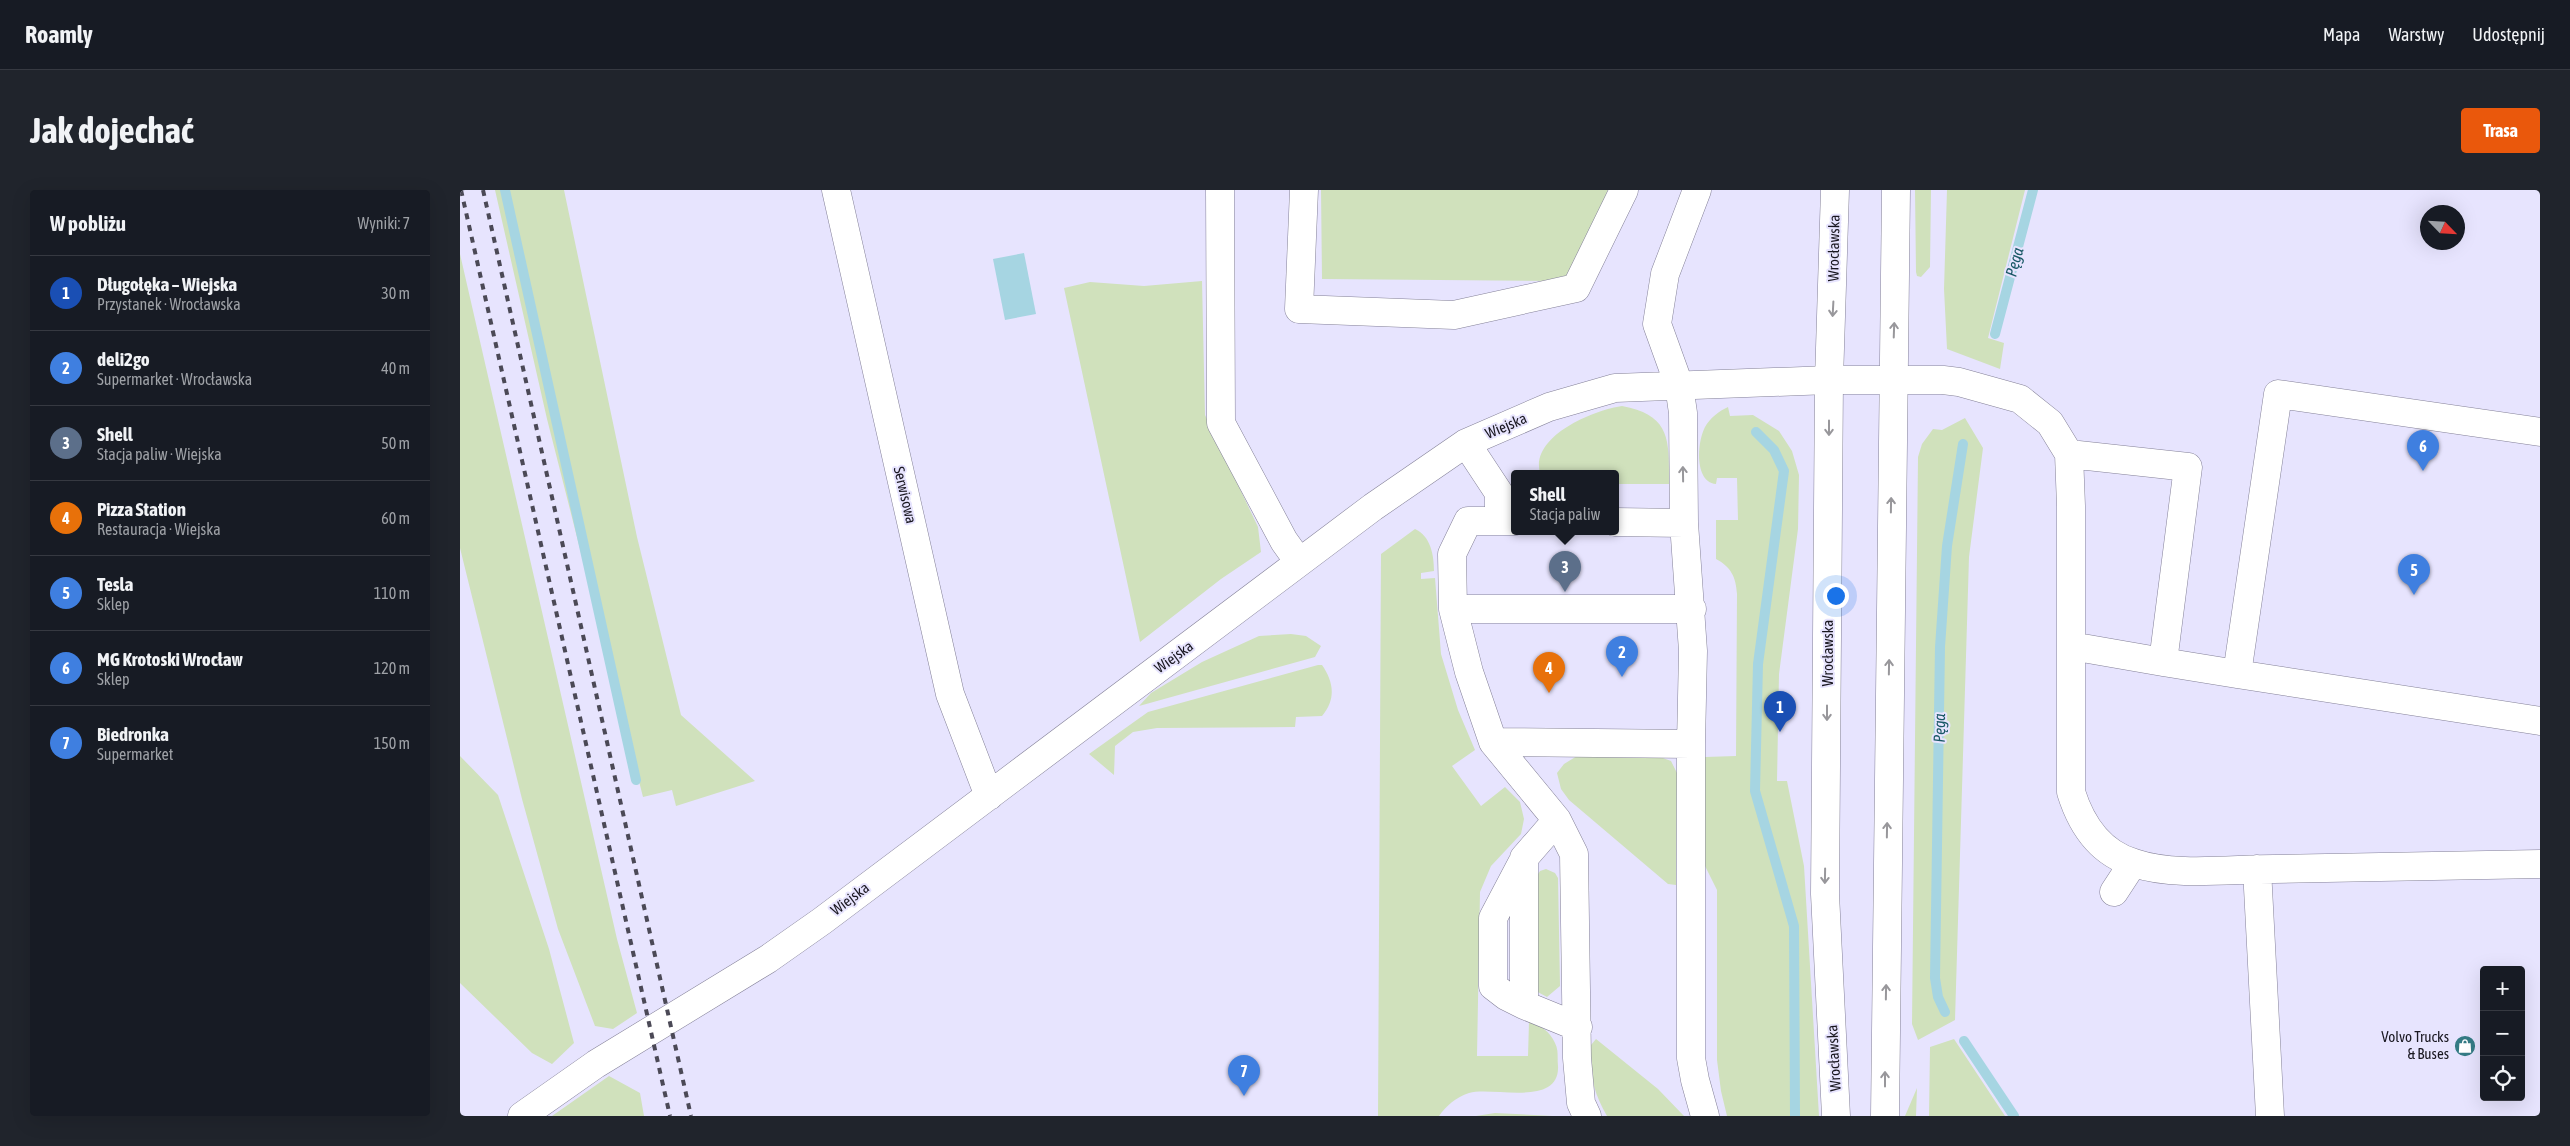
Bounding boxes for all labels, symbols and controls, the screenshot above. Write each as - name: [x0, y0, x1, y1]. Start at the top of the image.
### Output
- text: Roamly: [25, 21, 93, 48]
- text: Mapa: [2323, 24, 2360, 45]
- text: Warstwy: [2388, 24, 2444, 45]
- text: Udostępnij: [2472, 24, 2545, 45]
- button: Trasa: [2461, 108, 2540, 153]
- text: Jak dojechać: [30, 110, 194, 150]
- north arrow: [2420, 205, 2465, 250]
- text: W pobliżu: [50, 211, 126, 235]
- text: Wyniki: 7: [358, 214, 410, 232]
- street label: Wrocławska: [1824, 214, 1843, 281]
- water label: Pęga: [2002, 245, 2028, 279]
- text: Długołęka – Wiejska: [97, 273, 237, 295]
- text: 1: [62, 284, 70, 302]
- text: 30 m: [381, 284, 410, 302]
- text: Przystanek · Wrocławska: [97, 295, 241, 313]
- one-way arrow: [1828, 300, 1837, 316]
- one-way arrow: [1889, 323, 1899, 339]
- text: deli2go: [97, 348, 150, 370]
- text: 2: [62, 359, 70, 377]
- text: 40 m: [381, 359, 410, 377]
- text: Supermarket · Wrocławska: [97, 370, 252, 388]
- street label: Wiejska: [1482, 409, 1529, 442]
- one-way arrow: [1824, 420, 1834, 436]
- text: Shell: [97, 423, 133, 445]
- pin: 6: [2407, 430, 2439, 471]
- text: 3: [62, 434, 70, 452]
- text: 50 m: [381, 434, 410, 452]
- text: Stacja paliw · Wiejska: [97, 445, 222, 463]
- street label: Serwisowa: [891, 465, 920, 525]
- one-way arrow: [1679, 467, 1688, 483]
- popup: [1511, 470, 1619, 535]
- text: Shell: [1530, 483, 1566, 505]
- one-way arrow: [1886, 497, 1896, 514]
- text: Pizza Station: [97, 498, 186, 520]
- text: Stacja paliw: [1530, 505, 1600, 523]
- text: 4: [62, 509, 70, 527]
- text: 60 m: [381, 509, 410, 527]
- text: Restauracja · Wiejska: [97, 520, 221, 538]
- pin: 3: [1549, 551, 1581, 592]
- pin: 5: [2398, 554, 2430, 595]
- text: Tesla: [97, 573, 133, 595]
- your location: [1823, 583, 1849, 609]
- text: 5: [62, 584, 70, 602]
- text: 110 m: [374, 584, 410, 602]
- text: Sklep: [97, 595, 130, 613]
- street label: Wrocławska: [1819, 620, 1836, 686]
- pin: 2: [1606, 636, 1638, 677]
- street label: Wiejska: [1151, 637, 1196, 676]
- text: MG Krotoski Wrocław: [97, 648, 243, 670]
- pin: 4: [1533, 652, 1565, 693]
- text: 6: [62, 659, 70, 677]
- text: 120 m: [374, 659, 410, 677]
- one-way arrow: [1884, 660, 1894, 676]
- text: Sklep: [97, 670, 130, 688]
- pin: 1: [1764, 691, 1796, 732]
- one-way arrow: [1822, 705, 1832, 721]
- water label: Pęga: [1930, 713, 1949, 743]
- text: Biedronka: [97, 723, 169, 745]
- text: 7: [62, 734, 70, 752]
- text: 150 m: [374, 734, 410, 752]
- text: Supermarket: [97, 745, 173, 763]
- one-way arrow: [1883, 822, 1892, 838]
- one-way arrow: [1820, 868, 1830, 884]
- street label: Wiejska: [827, 879, 872, 918]
- map controls: [2480, 966, 2525, 1101]
- button: +: [2480, 966, 2525, 1011]
- one-way arrow: [1881, 985, 1891, 1001]
- button: −: [2480, 1011, 2525, 1056]
- street label: Wrocławska: [1823, 1024, 1844, 1092]
- place label: Volvo Trucks & Buses: [2381, 1028, 2449, 1062]
- shop icon: Volvo Trucks & Buses: [2453, 1034, 2477, 1058]
- pin: 7: [1228, 1055, 1260, 1096]
- button: locate: [2480, 1056, 2525, 1101]
- one-way arrow: [1880, 1071, 1890, 1087]

